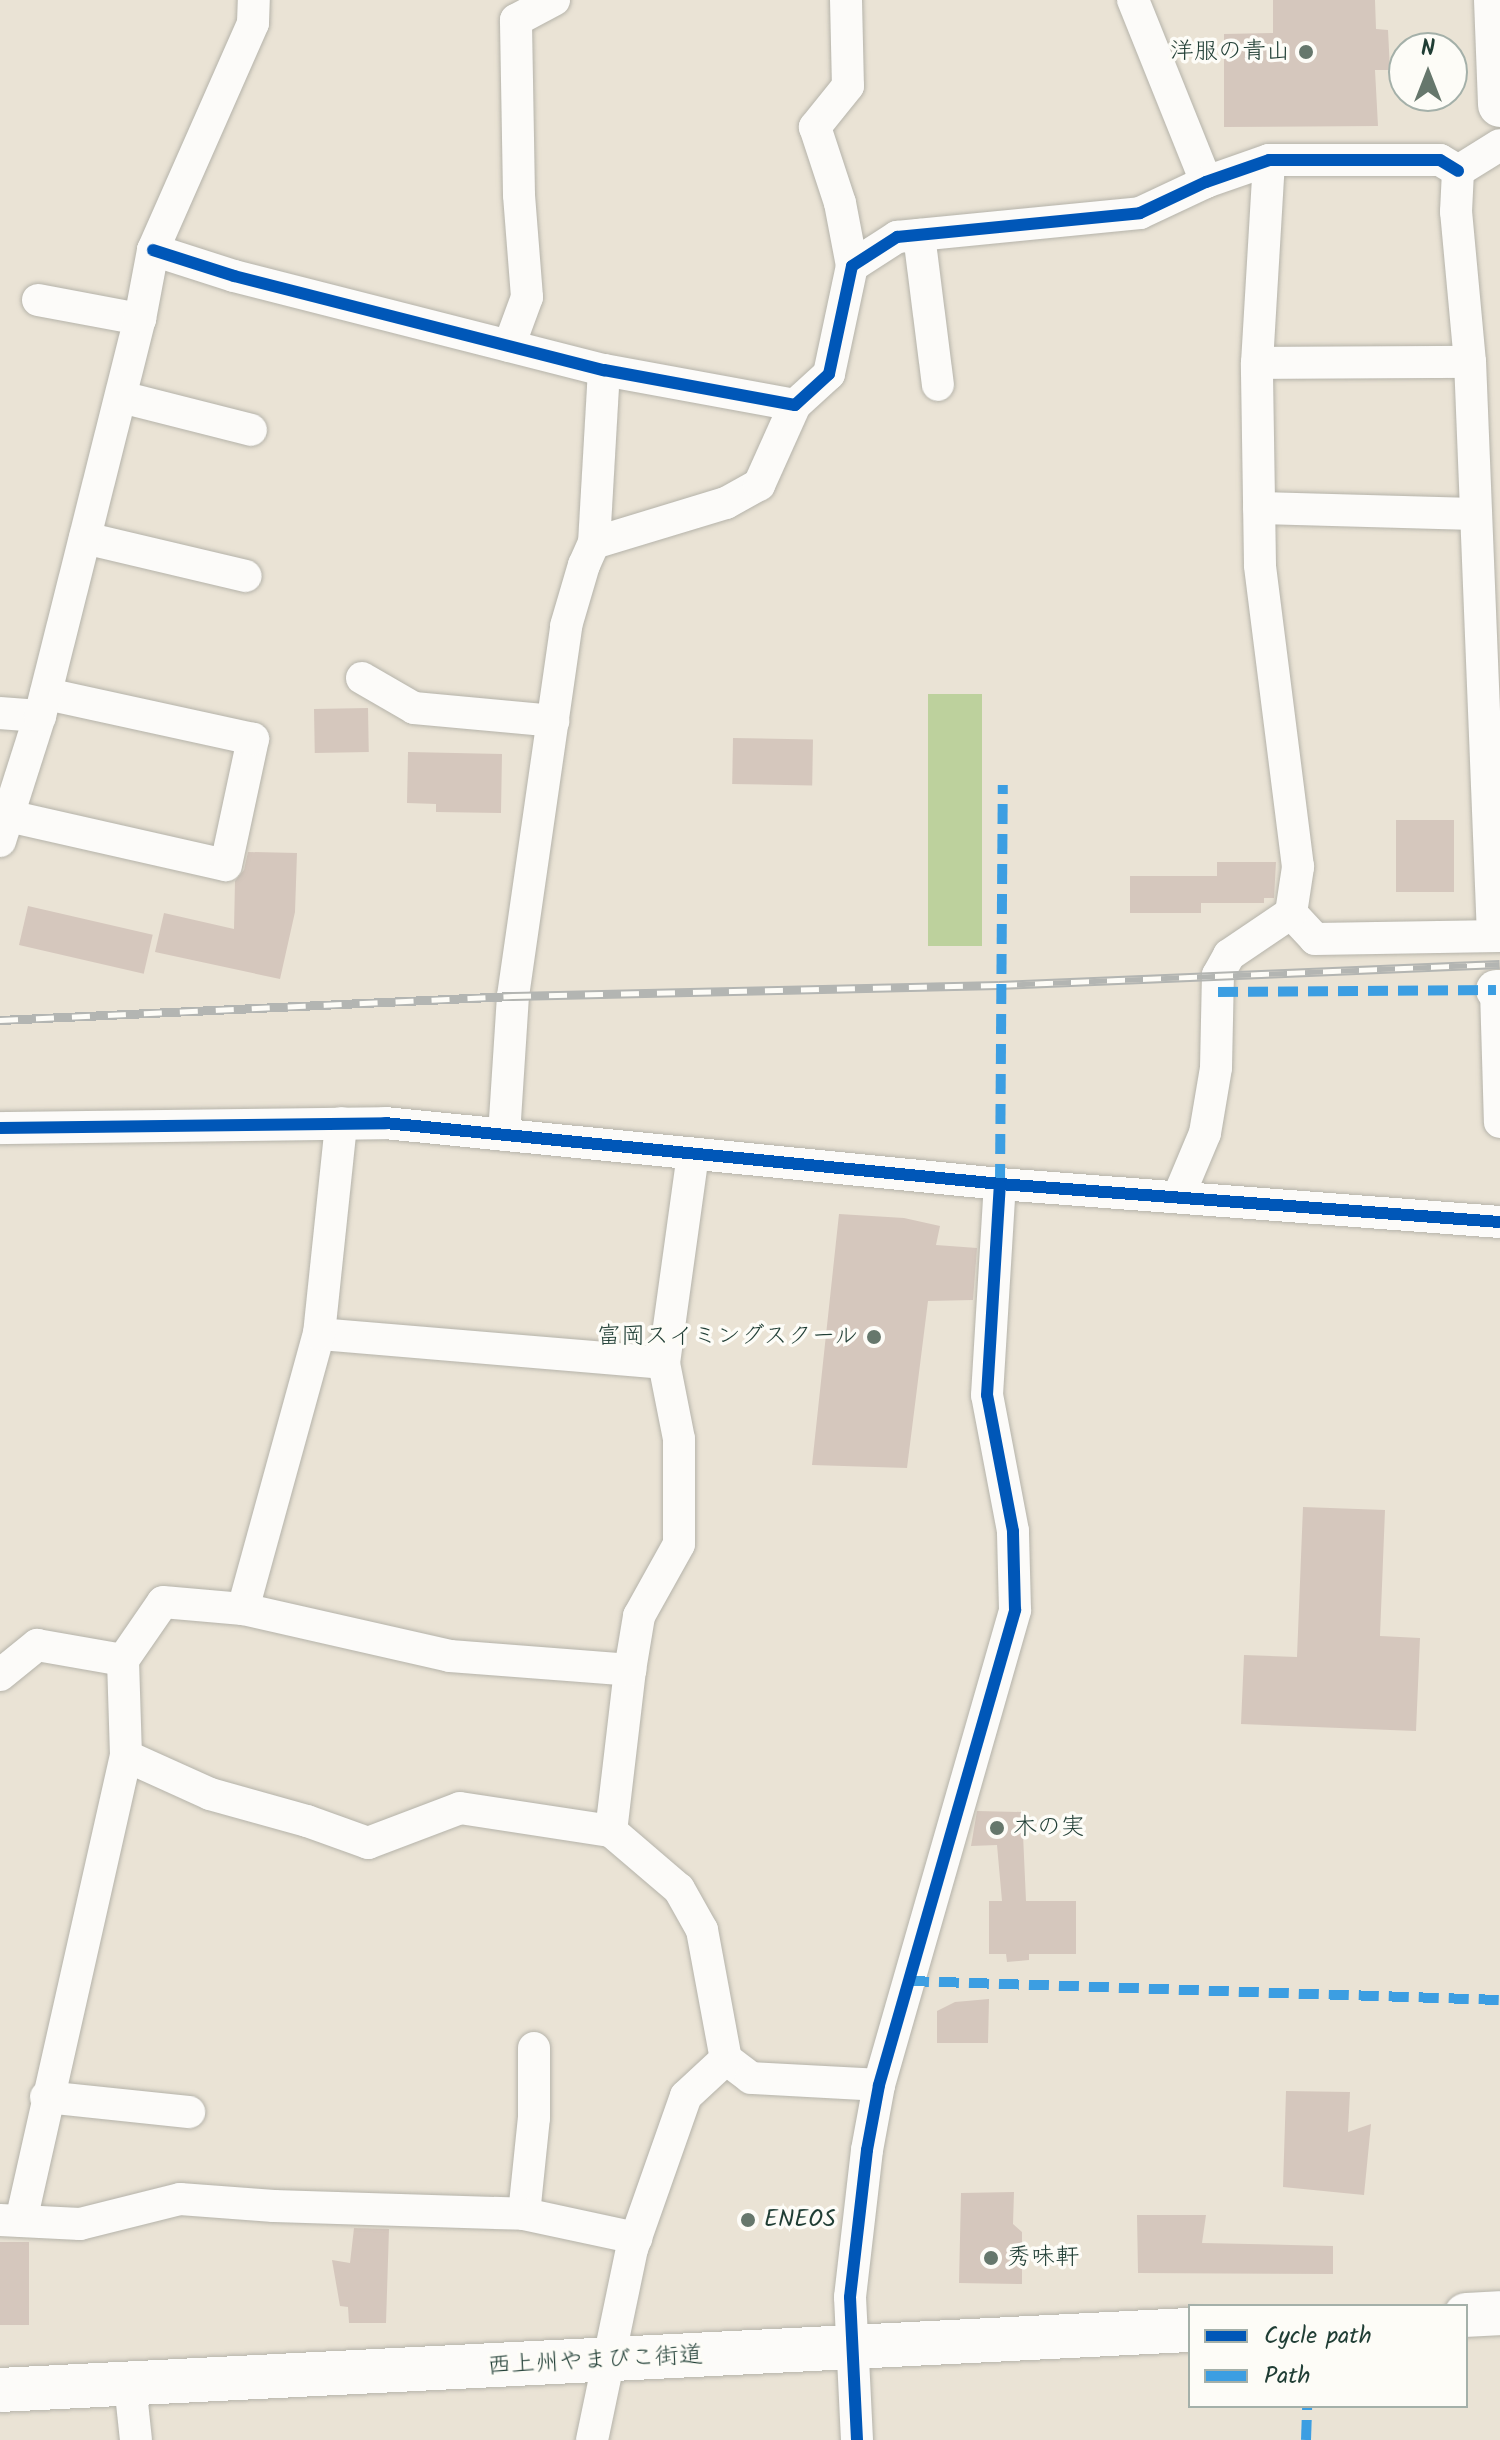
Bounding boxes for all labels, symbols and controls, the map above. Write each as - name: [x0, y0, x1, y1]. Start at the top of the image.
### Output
- north arrow: [1388, 32, 1468, 112]
- text: N: [1421, 32, 1435, 67]
- place label: 洋服の青山: [1170, 38, 1290, 66]
- marker: 洋服の青山: [1297, 43, 1315, 61]
- place label: 富岡スイミングスクール: [594, 1323, 858, 1351]
- marker: 富岡スイミングスクール: [865, 1328, 883, 1346]
- place label: 木の実: [1013, 1814, 1085, 1842]
- marker: 木の実: [988, 1819, 1006, 1837]
- place label: ENEOS: [764, 2206, 836, 2234]
- marker: ENEOS: [739, 2211, 757, 2229]
- place label: 秀味軒: [1007, 2244, 1079, 2272]
- marker: 秀味軒: [982, 2249, 1000, 2267]
- legend: [1188, 2304, 1468, 2408]
- text: Cycle path: [1264, 2317, 1372, 2356]
- street label: 西上州やまびこ街道: [486, 2341, 704, 2381]
- text: Path: [1264, 2357, 1310, 2396]

